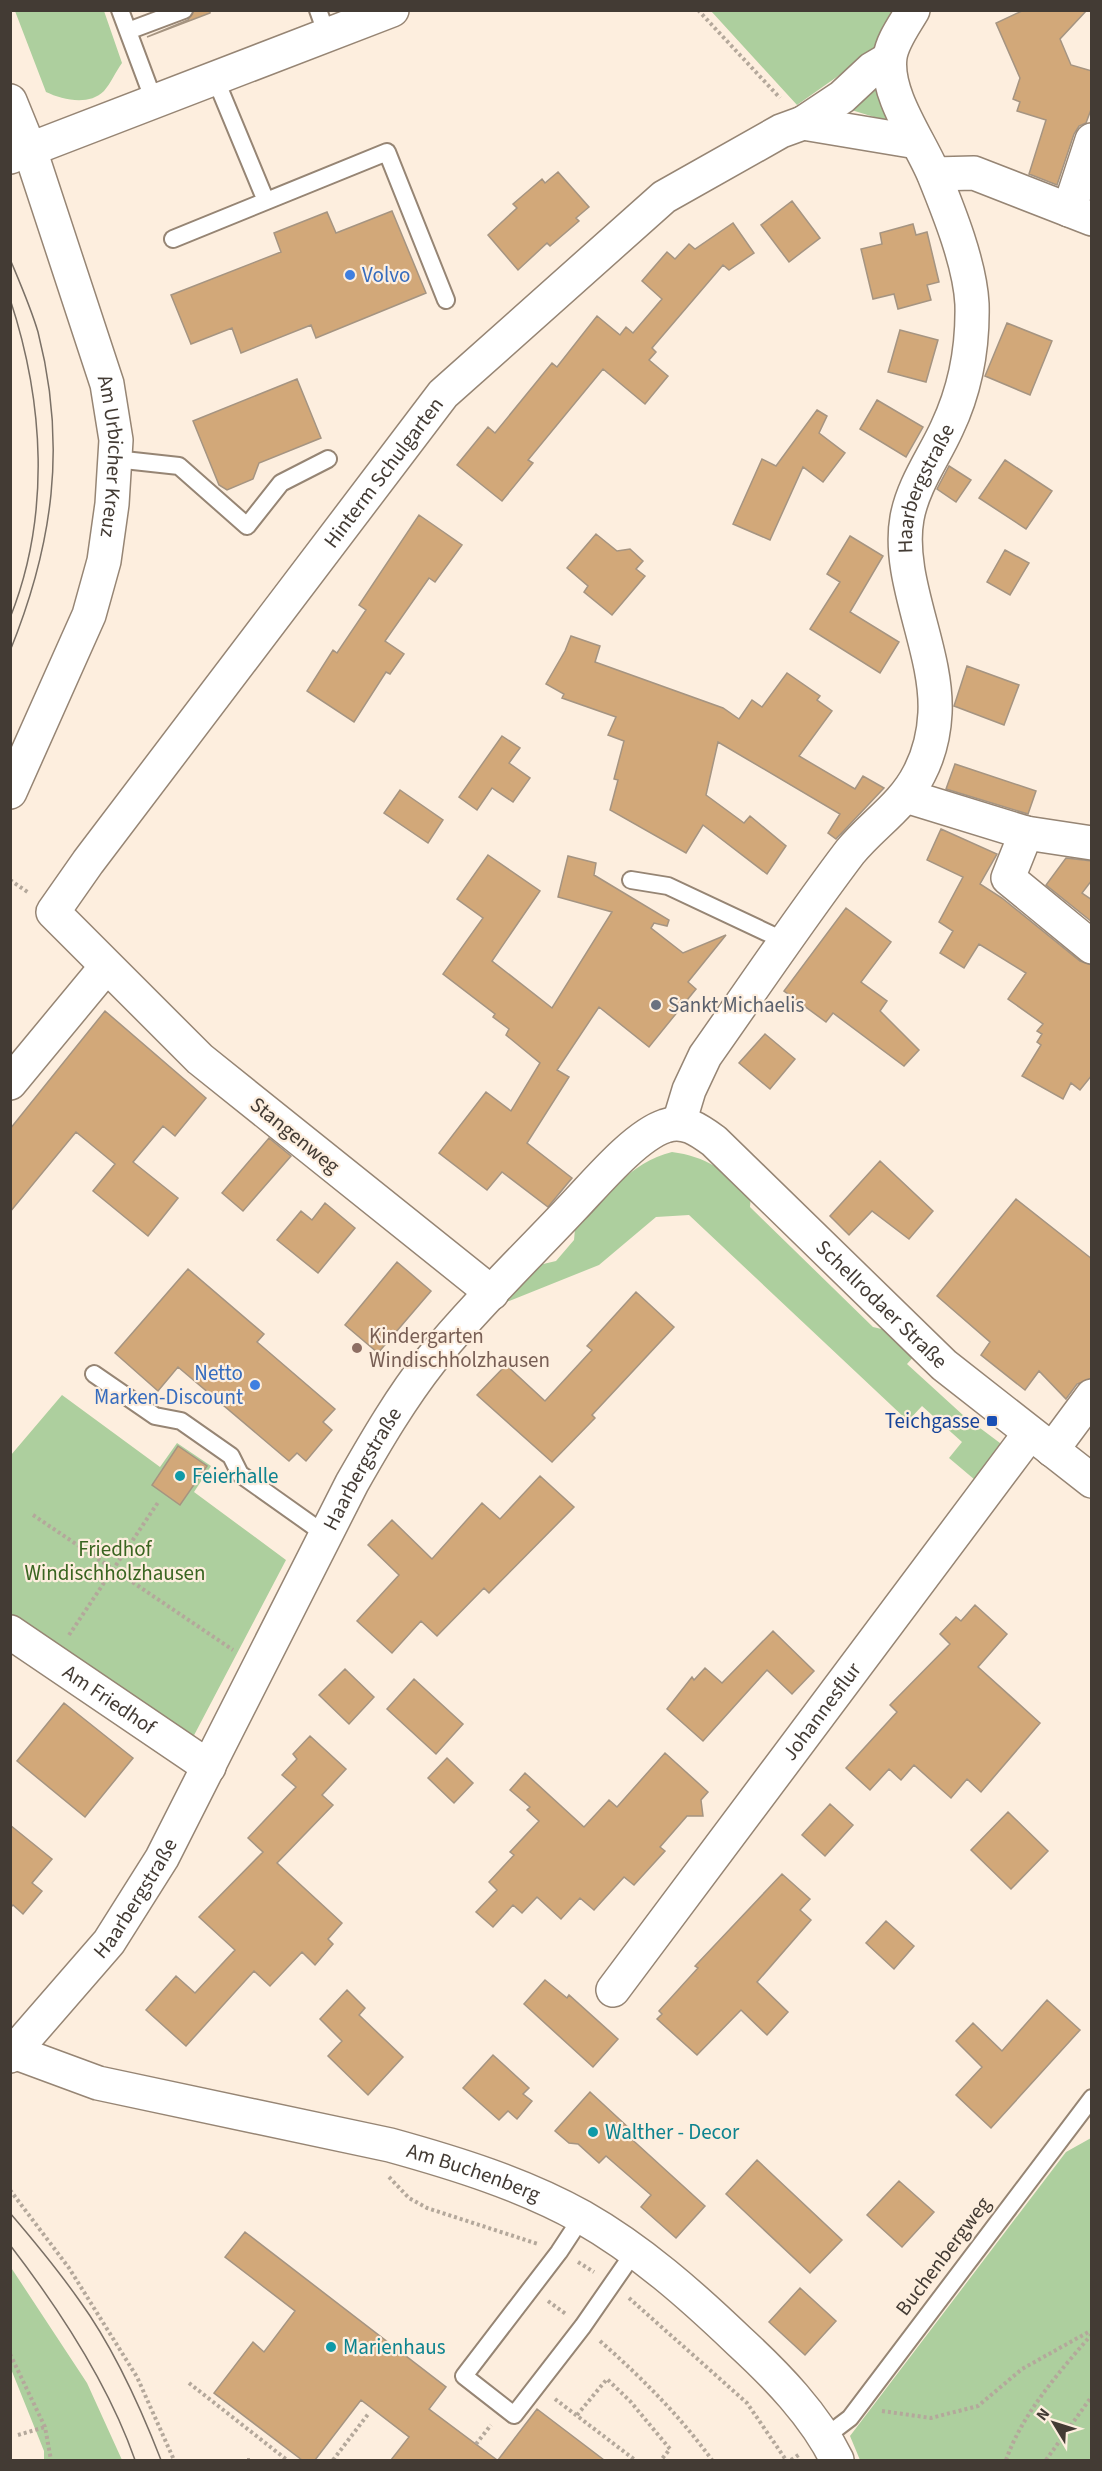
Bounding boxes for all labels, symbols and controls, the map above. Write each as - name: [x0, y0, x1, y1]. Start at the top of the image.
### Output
- place label: Volvo: [362, 260, 410, 290]
- marker: Volvo: [343, 268, 357, 282]
- street label: Am Urbicher Kreuz: [90, 371, 131, 540]
- street label: Hinterm Schulgarten: [316, 391, 451, 554]
- street label: Haarbergstraße: [890, 419, 962, 554]
- place label: Sankt Michaelis: [668, 990, 804, 1020]
- marker: Sankt Michaelis: [649, 998, 663, 1012]
- street label: Stangenweg: [244, 1090, 347, 1181]
- street label: Schellrodaer Straße: [809, 1233, 954, 1376]
- place label: Kindergarten Windischholzhausen: [369, 1321, 550, 1375]
- marker: Kindergarten Windischholzhausen: [350, 1341, 364, 1355]
- place label: Netto Marken-Discount: [94, 1358, 243, 1412]
- marker: Netto Marken-Discount: [248, 1378, 262, 1392]
- street label: Haarbergstraße: [315, 1401, 409, 1536]
- place label: Teichgasse: [885, 1406, 980, 1436]
- marker: Teichgasse: [985, 1414, 999, 1428]
- place label: Feierhalle: [192, 1461, 279, 1491]
- marker: Feierhalle: [173, 1469, 187, 1483]
- park label: Friedhof Windischholzhausen: [25, 1534, 206, 1588]
- street label: Johannesflur: [775, 1655, 869, 1767]
- street label: Am Friedhof: [57, 1657, 162, 1742]
- street label: Haarbergstraße: [86, 1833, 185, 1965]
- place label: Walther - Decor: [605, 2117, 740, 2147]
- marker: Walther - Decor: [586, 2125, 600, 2139]
- street label: Am Buchenberg: [403, 2135, 546, 2210]
- street label: Buchenbergweg: [888, 2190, 998, 2322]
- place label: Marienhaus: [343, 2332, 446, 2362]
- marker: Marienhaus: [324, 2340, 338, 2354]
- north arrow: [1024, 2393, 1084, 2453]
- text: N: [1031, 2403, 1055, 2425]

